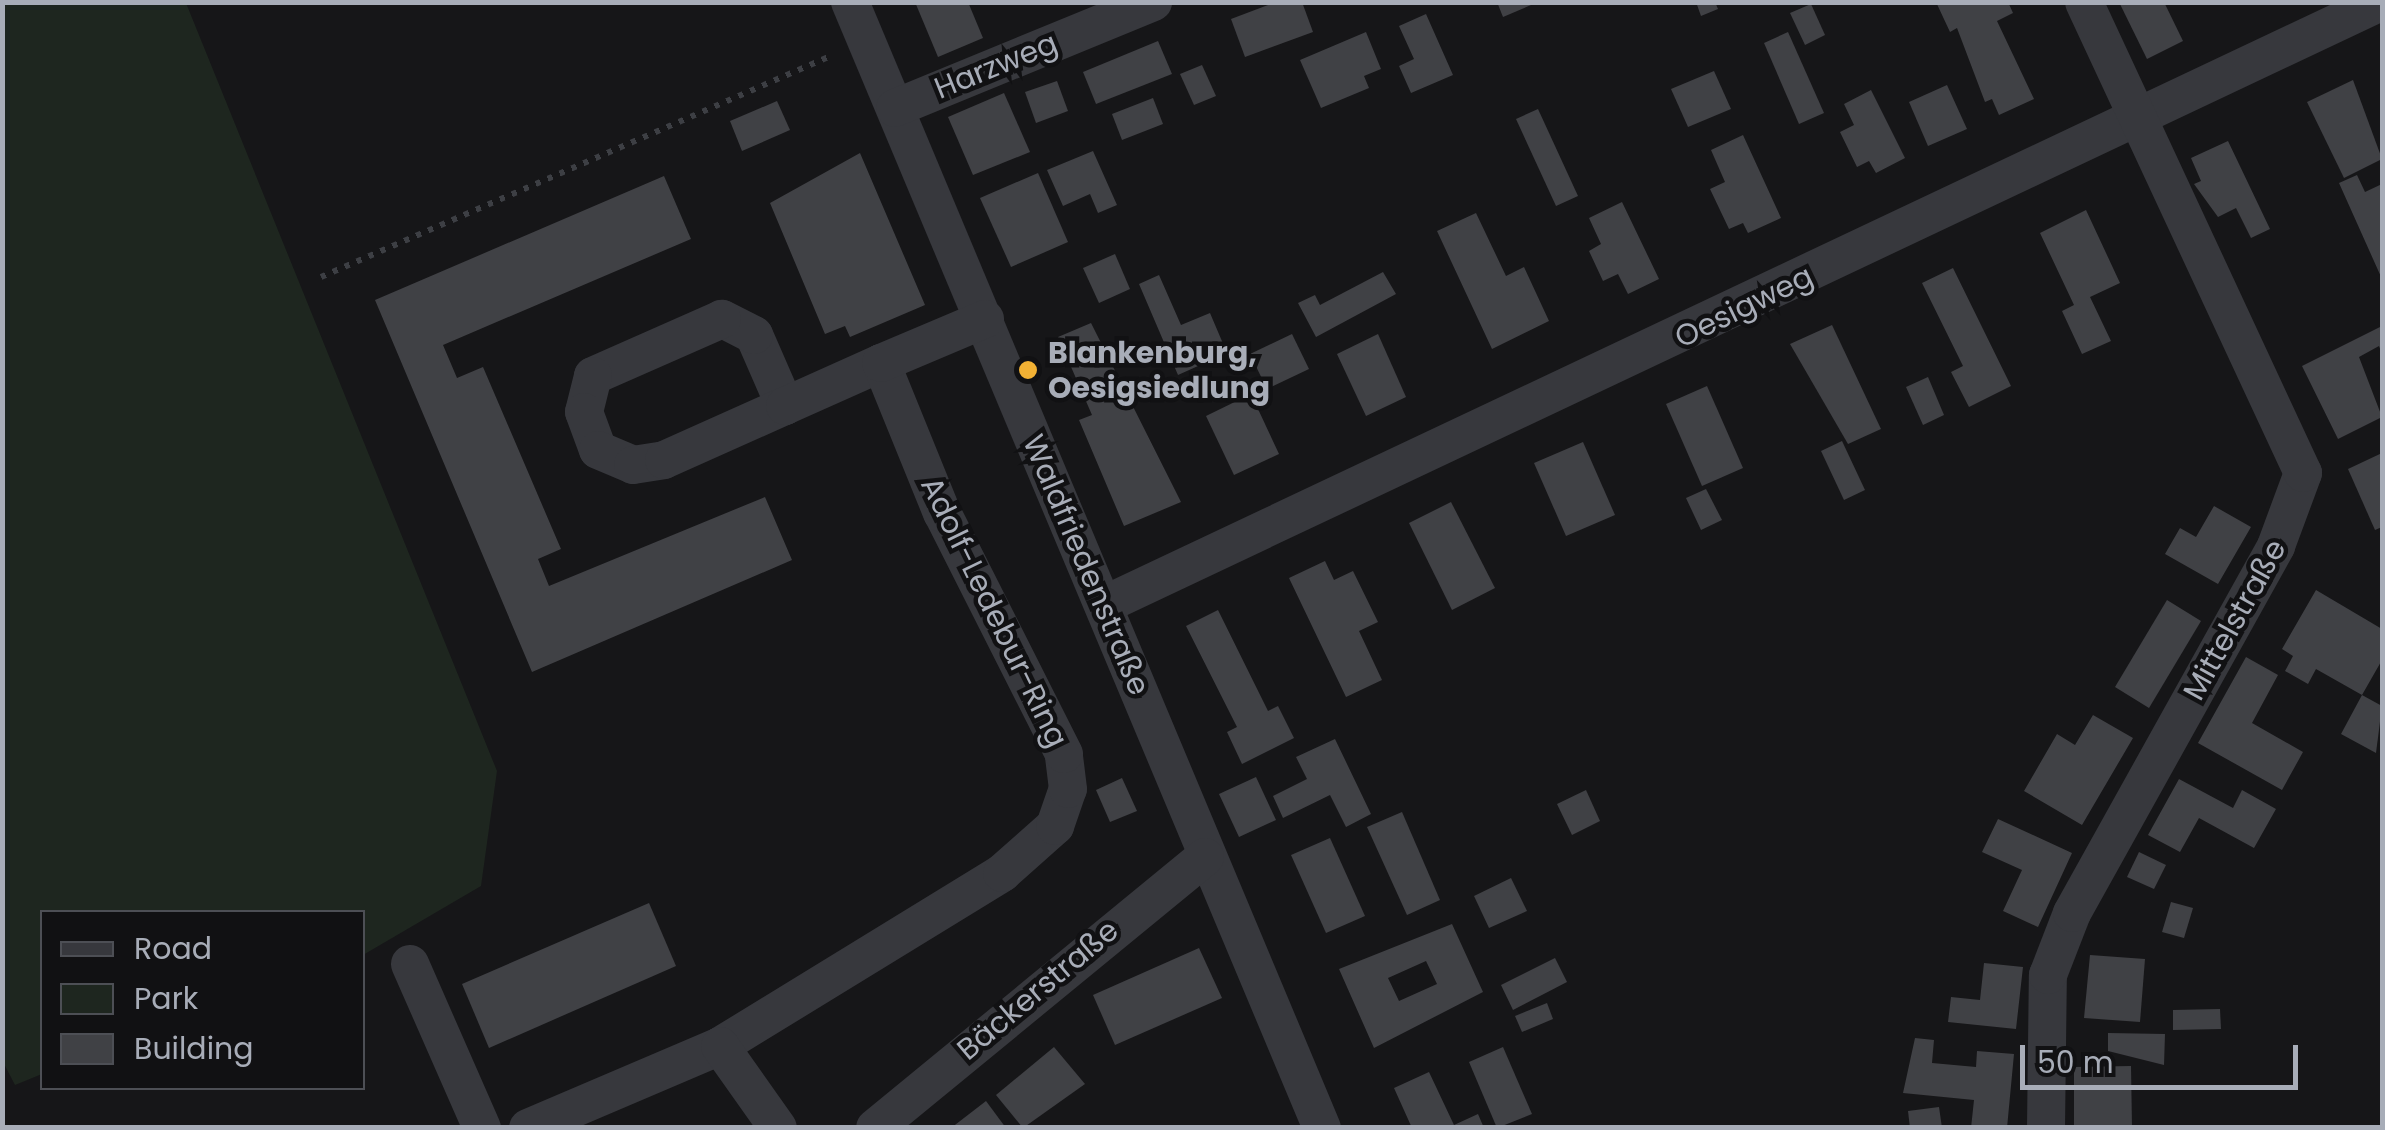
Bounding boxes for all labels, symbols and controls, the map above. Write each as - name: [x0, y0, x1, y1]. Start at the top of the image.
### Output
- street label: Harzweg: [929, 25, 1063, 107]
- street label: Oesigweg: [1669, 258, 1819, 356]
- place label: Blankenburg, Oesigsiedlung: [1048, 335, 1270, 406]
- marker: Blankenburg, Oesigsiedlung: [1017, 359, 1039, 381]
- street label: Waldfriedenstraße: [1015, 429, 1157, 701]
- street label: Adolf-Ledebur-Ring: [913, 471, 1075, 753]
- street label: Mittelstraße: [2176, 533, 2294, 707]
- legend: [40, 910, 365, 1090]
- street label: Bäckerstraße: [950, 912, 1126, 1068]
- text: Road: [134, 927, 212, 970]
- text: Park: [134, 977, 198, 1020]
- scale bar: [2025, 1025, 2302, 1087]
- text: Building: [134, 1027, 254, 1070]
- text: 50 m: [2037, 1041, 2114, 1084]

